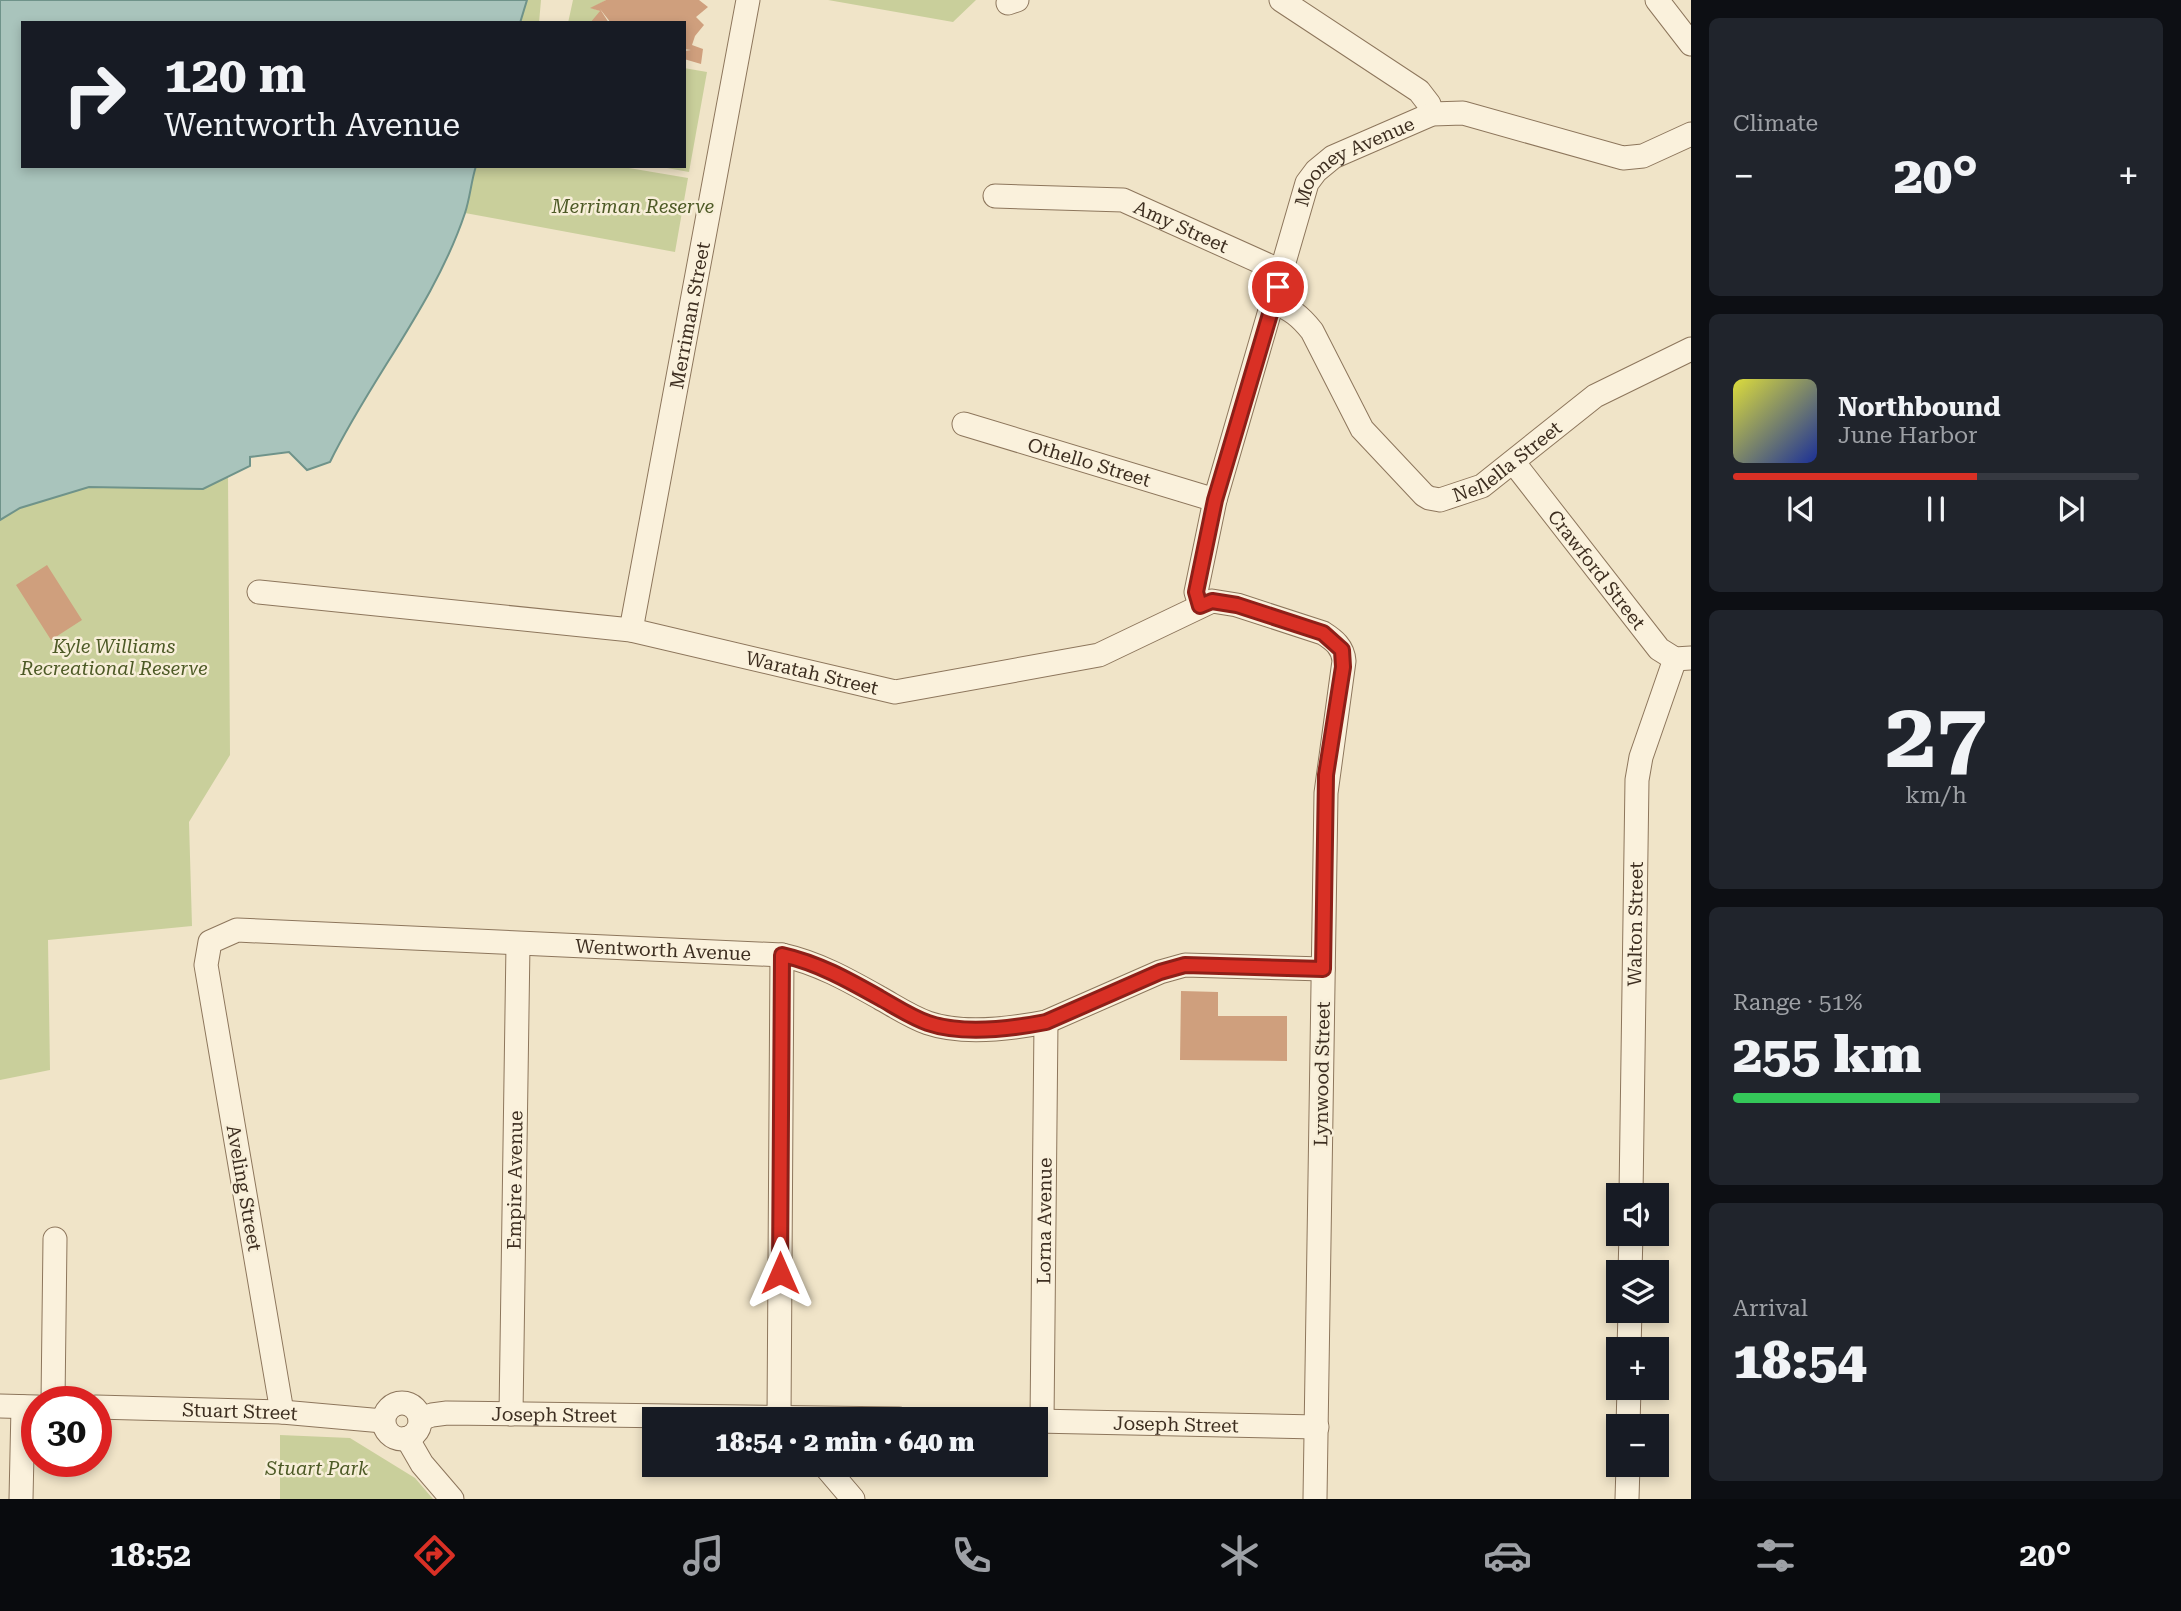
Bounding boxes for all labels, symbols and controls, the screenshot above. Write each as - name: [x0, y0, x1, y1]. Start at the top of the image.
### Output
- text: 120 m: [164, 47, 306, 104]
- icon: right: [49, 49, 140, 140]
- text: Wentworth Avenue: [164, 106, 460, 144]
- text: Climate: [1733, 110, 1818, 137]
- street label: Mooney Avenue: [1289, 112, 1418, 209]
- text: 20°: [1894, 145, 1978, 206]
- text: −: [1733, 154, 1754, 198]
- text: +: [2118, 154, 2139, 198]
- park label: Merriman Reserve: [551, 195, 715, 218]
- street label: Amy Street: [1131, 195, 1232, 257]
- street label: Merriman Street: [664, 240, 714, 391]
- pin: [1248, 257, 1308, 317]
- icon: arrive: [1259, 268, 1297, 306]
- text: Northbound: [1838, 392, 2001, 422]
- street label: Nellella Street: [1449, 416, 1566, 507]
- text: June Harbor: [1838, 422, 1978, 449]
- street label: Othello Street: [1025, 432, 1154, 491]
- icon: previous: [1782, 490, 1820, 528]
- icon: pause: [1917, 490, 1955, 528]
- icon: next: [2052, 490, 2090, 528]
- street label: Crawford Street: [1543, 505, 1651, 634]
- park label: Kyle Williams Recreational Reserve: [19, 635, 208, 680]
- street label: Waratah Street: [744, 646, 881, 699]
- text: 27: [1885, 683, 1987, 789]
- text: km/h: [1905, 782, 1967, 809]
- street label: Walton Street: [1623, 861, 1647, 987]
- street label: Wentworth Avenue: [575, 934, 752, 965]
- text: Range · 51%: [1733, 989, 1862, 1016]
- street label: Lynwood Street: [1309, 1001, 1335, 1147]
- text: 255 km: [1733, 1024, 1921, 1085]
- street label: Empire Avenue: [502, 1110, 527, 1250]
- street label: Aveling Street: [222, 1123, 266, 1253]
- street label: Lorna Avenue: [1032, 1157, 1056, 1285]
- map controls: [1606, 1183, 1669, 1477]
- button: sound: [1606, 1183, 1669, 1246]
- position arrow: [743, 1236, 817, 1310]
- button: layers: [1606, 1260, 1669, 1323]
- text: Arrival: [1733, 1295, 1808, 1322]
- text: 18:54: [1733, 1330, 1867, 1391]
- button: +: [1606, 1337, 1669, 1400]
- speed limit sign: 30: [21, 1386, 112, 1477]
- street label: Stuart Street: [182, 1398, 299, 1425]
- street label: Joseph Street: [491, 1402, 617, 1427]
- street label: Joseph Street: [1113, 1411, 1239, 1437]
- button: −: [1606, 1414, 1669, 1477]
- text: 18:54 · 2 min · 640 m: [715, 1427, 975, 1457]
- park label: Stuart Park: [265, 1457, 369, 1480]
- icon: directions: [410, 1531, 459, 1580]
- icon: music: [679, 1531, 728, 1580]
- icon: phone: [947, 1531, 996, 1580]
- icon: climate: [1215, 1531, 1264, 1580]
- icon: car: [1483, 1531, 1532, 1580]
- icon: filters: [1751, 1531, 1800, 1580]
- text: 18:52: [110, 1536, 191, 1574]
- text: 20°: [2020, 1536, 2071, 1574]

